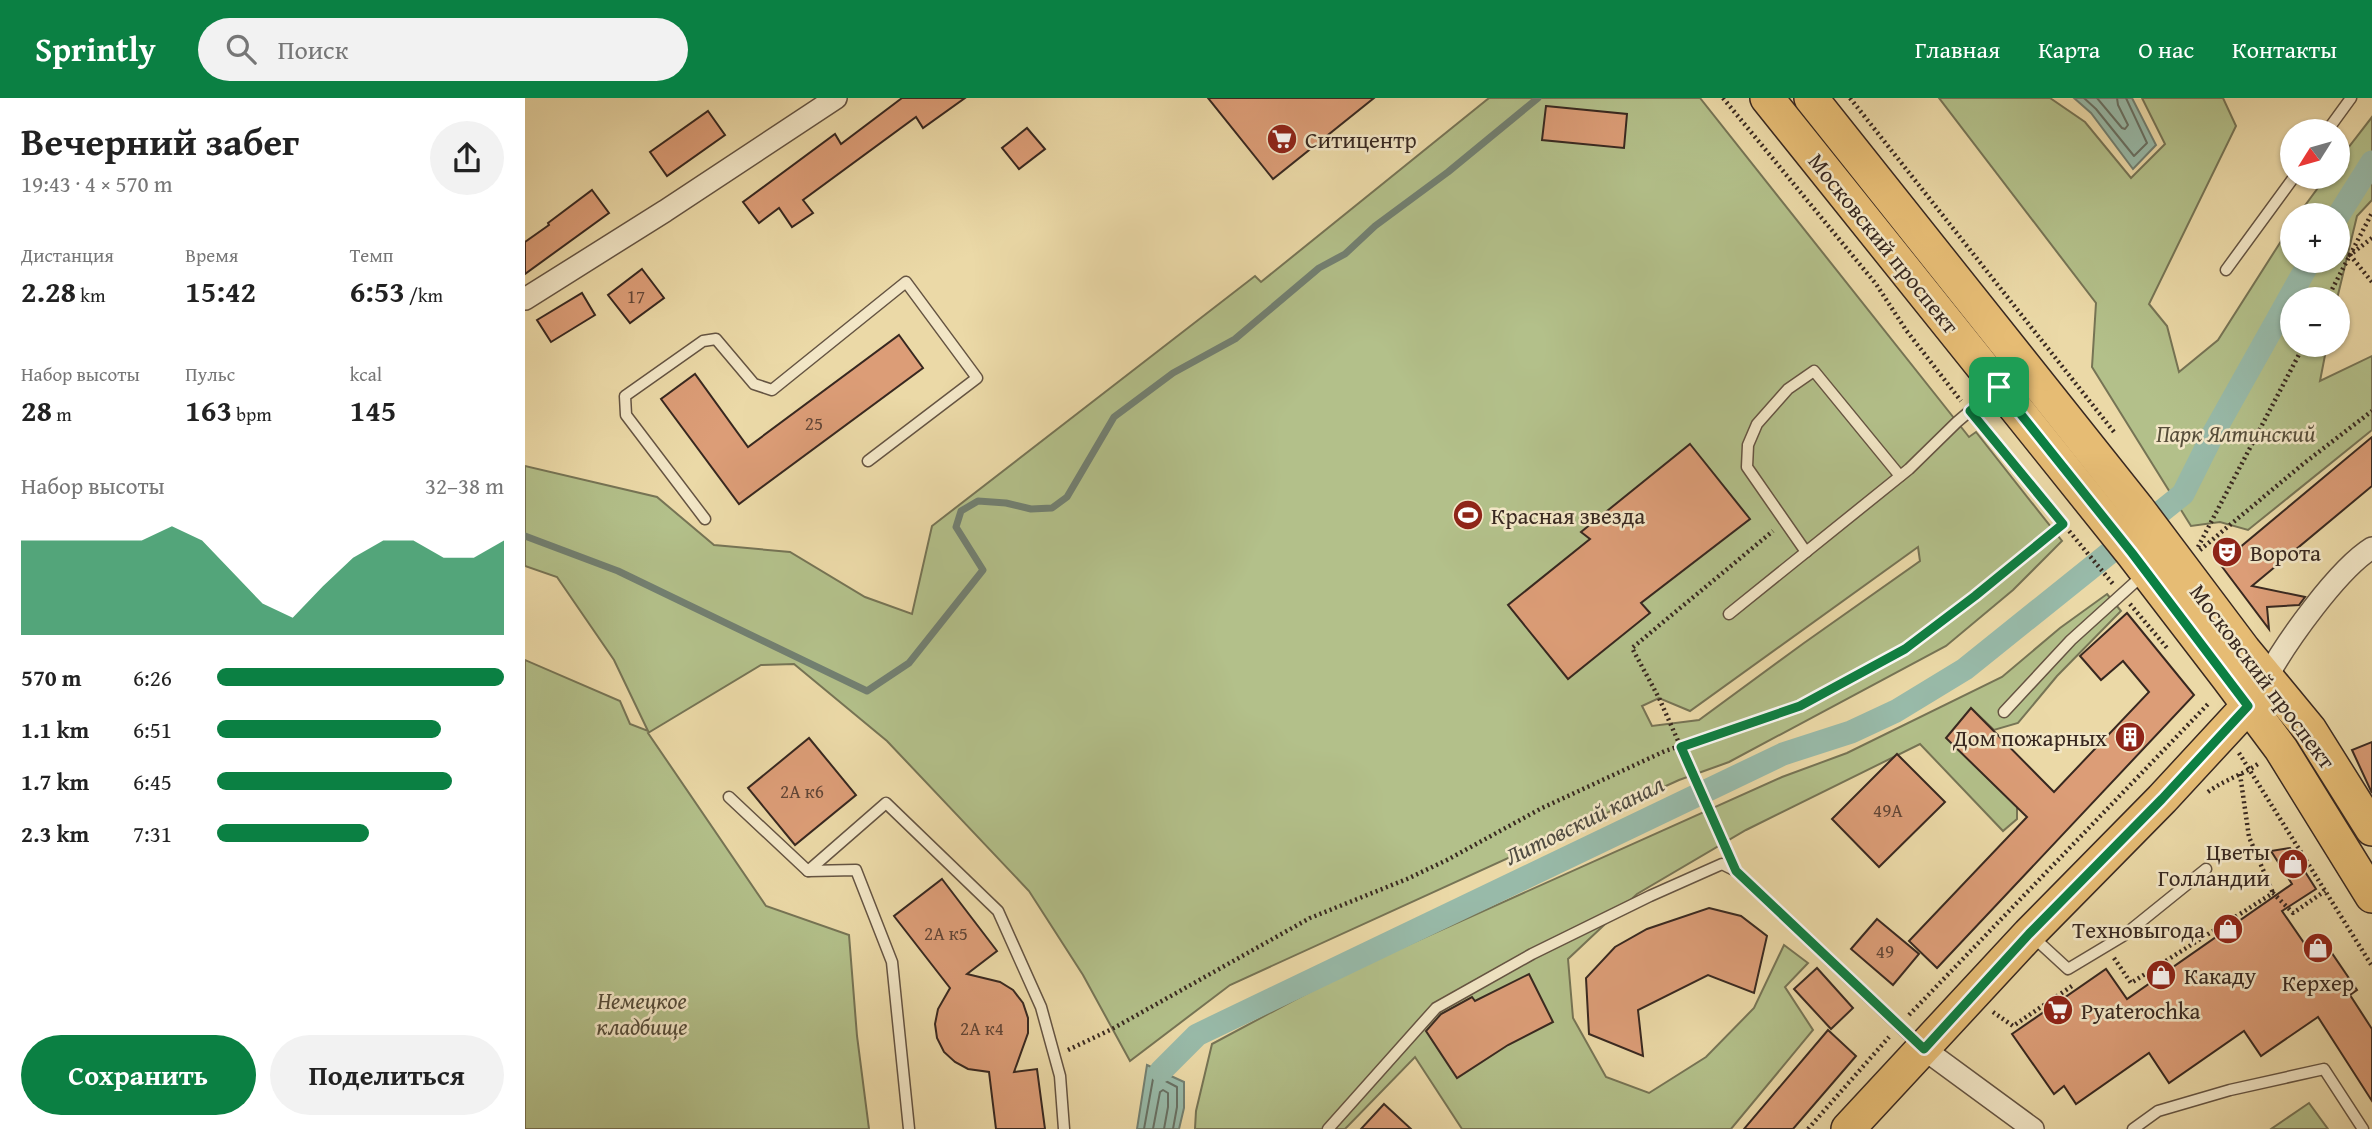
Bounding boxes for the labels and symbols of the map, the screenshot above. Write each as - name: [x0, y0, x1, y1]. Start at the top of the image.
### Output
- north arrow: [2280, 119, 2350, 189]
- supermarket icon: Ситицентр: [1265, 122, 1299, 156]
- place label: Ситицентр: [1305, 123, 1417, 156]
- street label: Московский проспект: [1801, 146, 1967, 340]
- house number: 17: [627, 282, 645, 310]
- pin: [1969, 357, 2029, 417]
- house number: 25: [805, 409, 823, 437]
- park label: Парк Ялтинский: [2156, 417, 2316, 450]
- sports icon: Красная звезда: [1451, 498, 1485, 532]
- place label: Красная звезда: [1491, 499, 1645, 532]
- theatre icon: Ворота: [2210, 535, 2244, 569]
- place label: Ворота: [2250, 536, 2321, 569]
- street label: Московский проспект: [2182, 577, 2344, 775]
- building icon: Дом пожарных: [2113, 720, 2147, 754]
- place label: Дом пожарных: [1952, 721, 2107, 754]
- water label: Литовский канал: [1498, 766, 1670, 874]
- house number: 2А к6: [780, 777, 824, 805]
- house number: 49А: [1873, 796, 1903, 824]
- place label: Цветы Голландии: [2158, 835, 2270, 894]
- shop icon: Цветы Голландии: [2276, 847, 2310, 881]
- shop icon: Техновыгода: [2211, 912, 2245, 946]
- place label: Техновыгода: [2072, 913, 2205, 946]
- house number: 2А к5: [924, 919, 968, 947]
- shop icon: Керхер: [2301, 931, 2335, 965]
- house number: 49: [1876, 937, 1894, 965]
- shop icon: Какаду: [2144, 958, 2178, 992]
- place label: Какаду: [2184, 959, 2257, 992]
- place label: Керхер: [2282, 966, 2354, 999]
- park label: Немецкое кладбище: [596, 984, 688, 1043]
- supermarket icon: Pyaterochka: [2041, 993, 2075, 1027]
- place label: Pyaterochka: [2081, 994, 2201, 1027]
- house number: 2А к4: [960, 1014, 1004, 1042]

